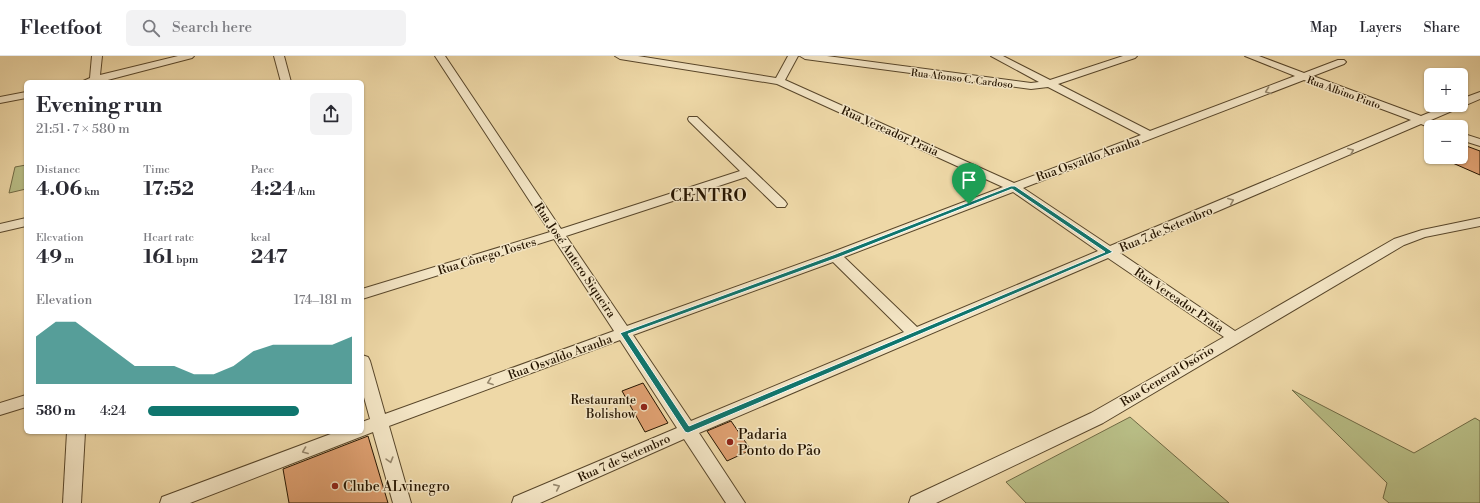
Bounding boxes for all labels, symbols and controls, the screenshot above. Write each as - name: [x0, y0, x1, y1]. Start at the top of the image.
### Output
- search box: [126, 10, 406, 46]
- text: Fleetfoot: [20, 16, 102, 40]
- icon: search: [140, 17, 162, 39]
- text: Search here: [172, 18, 252, 37]
- text: Map: [1310, 19, 1337, 37]
- text: Layers: [1359, 19, 1402, 37]
- text: Share: [1424, 19, 1460, 37]
- street label: Rua Afonso C. Cardoso: [910, 67, 1014, 91]
- map controls: [1424, 68, 1468, 164]
- button: +: [1424, 68, 1468, 112]
- street label: Rua Albino Pinto: [1305, 74, 1382, 112]
- one-way arrow: [1264, 87, 1271, 95]
- text: Evening run: [36, 92, 162, 119]
- button: share: [310, 93, 352, 135]
- street label: Rua Vereador Praia: [839, 103, 942, 160]
- button: −: [1424, 120, 1468, 164]
- text: 21:51 · 7 × 580 m: [36, 121, 130, 137]
- street label: Rua Osvaldo Aranha: [1034, 133, 1143, 185]
- one-way arrow: [1346, 148, 1354, 156]
- text: Distance: [36, 163, 80, 177]
- text: Time: [143, 163, 170, 177]
- text: Pace: [251, 163, 274, 177]
- pin: [952, 163, 986, 204]
- icon: arrive: [958, 169, 980, 191]
- text: 4.06: [36, 177, 82, 202]
- text: 17:52: [143, 177, 194, 202]
- text: 4:24: [251, 177, 296, 202]
- text: km: [82, 185, 100, 199]
- text: /km: [296, 185, 315, 199]
- district label: CENTRO: [670, 186, 748, 206]
- one-way arrow: [1227, 198, 1234, 206]
- street label: Rua José Antero Siqueira: [530, 200, 619, 321]
- street label: Rua 7 de Setembro: [1117, 203, 1215, 256]
- text: Elevation: [36, 231, 84, 245]
- text: Heart rate: [143, 231, 194, 245]
- text: kcal: [251, 231, 271, 245]
- street label: Rua Cônego Tostes: [436, 234, 538, 279]
- text: 49: [36, 245, 62, 270]
- text: 161: [143, 245, 174, 270]
- text: 247: [251, 245, 288, 270]
- text: m: [62, 253, 74, 267]
- text: bpm: [174, 253, 198, 267]
- street label: Rua Vereador Praia: [1131, 265, 1227, 337]
- text: Elevation: [36, 292, 92, 308]
- text: 174–181 m: [294, 292, 352, 308]
- street label: Rua Osvaldo Aranha: [506, 331, 615, 383]
- street label: Rua General Osório: [1118, 342, 1217, 410]
- one-way arrow: [487, 377, 494, 386]
- place label: Restaurante Bolishow: [570, 393, 637, 422]
- marker: Restaurante Bolishow: [639, 402, 649, 412]
- text: 580 m: [36, 403, 76, 419]
- text: 4:24: [100, 403, 126, 419]
- place label: Padaria Ponto do Pão: [738, 426, 821, 460]
- street label: Rua 7 de Setembro: [576, 431, 673, 486]
- marker: Padaria Ponto do Pão: [725, 437, 735, 447]
- one-way arrow: [302, 446, 309, 454]
- one-way arrow: [385, 457, 394, 464]
- place label: Clube ALvinegro: [343, 478, 450, 496]
- marker: Clube ALvinegro: [330, 481, 340, 491]
- one-way arrow: [553, 484, 560, 492]

